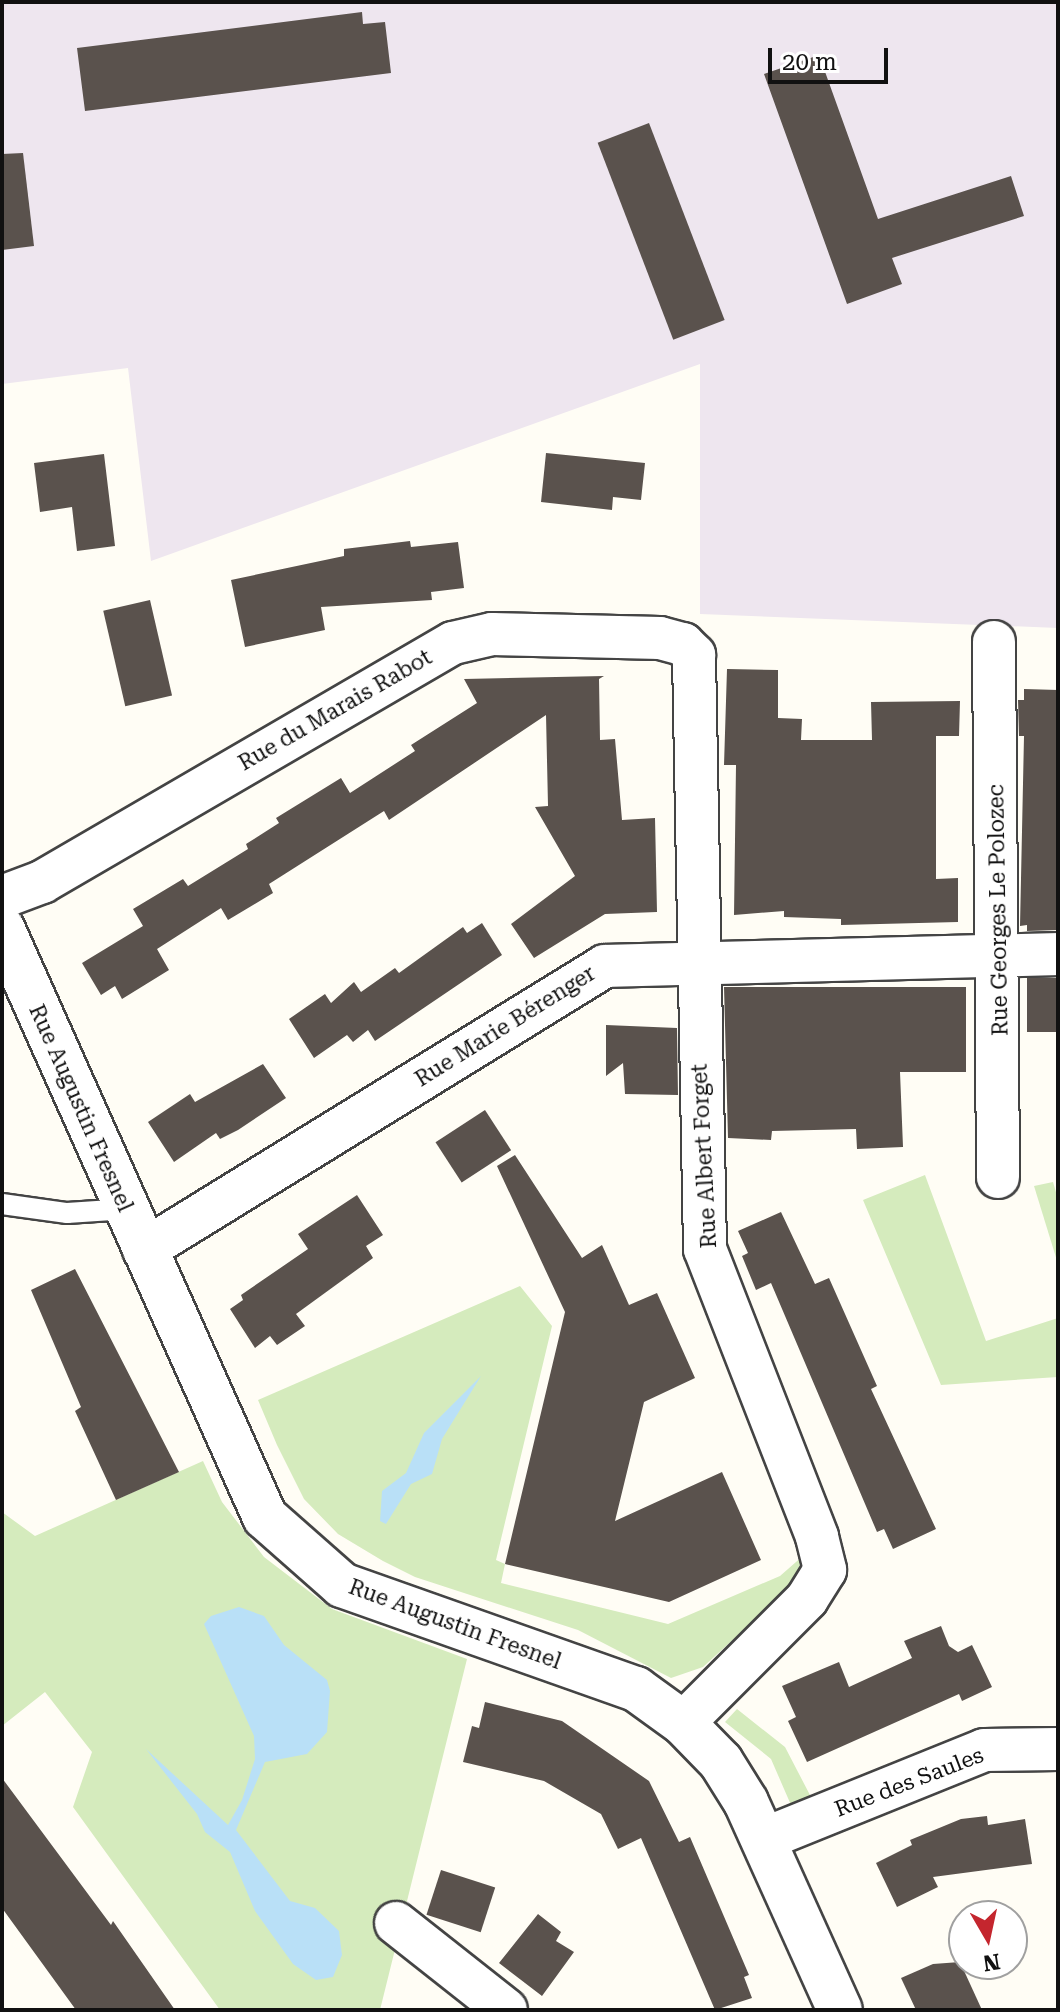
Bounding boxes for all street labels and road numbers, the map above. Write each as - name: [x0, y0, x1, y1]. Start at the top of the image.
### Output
- street label: Rue du Marais Rabot: [234, 644, 436, 776]
- street label: Rue Georges Le Polozec: [983, 784, 1013, 1036]
- street label: Rue Marie Bérenger: [410, 960, 600, 1092]
- street label: Rue Augustin Fresnel: [23, 1000, 139, 1216]
- street label: Rue Albert Forget: [686, 1063, 722, 1249]
- street label: Rue Augustin Fresnel: [345, 1573, 565, 1675]
- street label: Rue des Saules: [831, 1742, 987, 1822]

